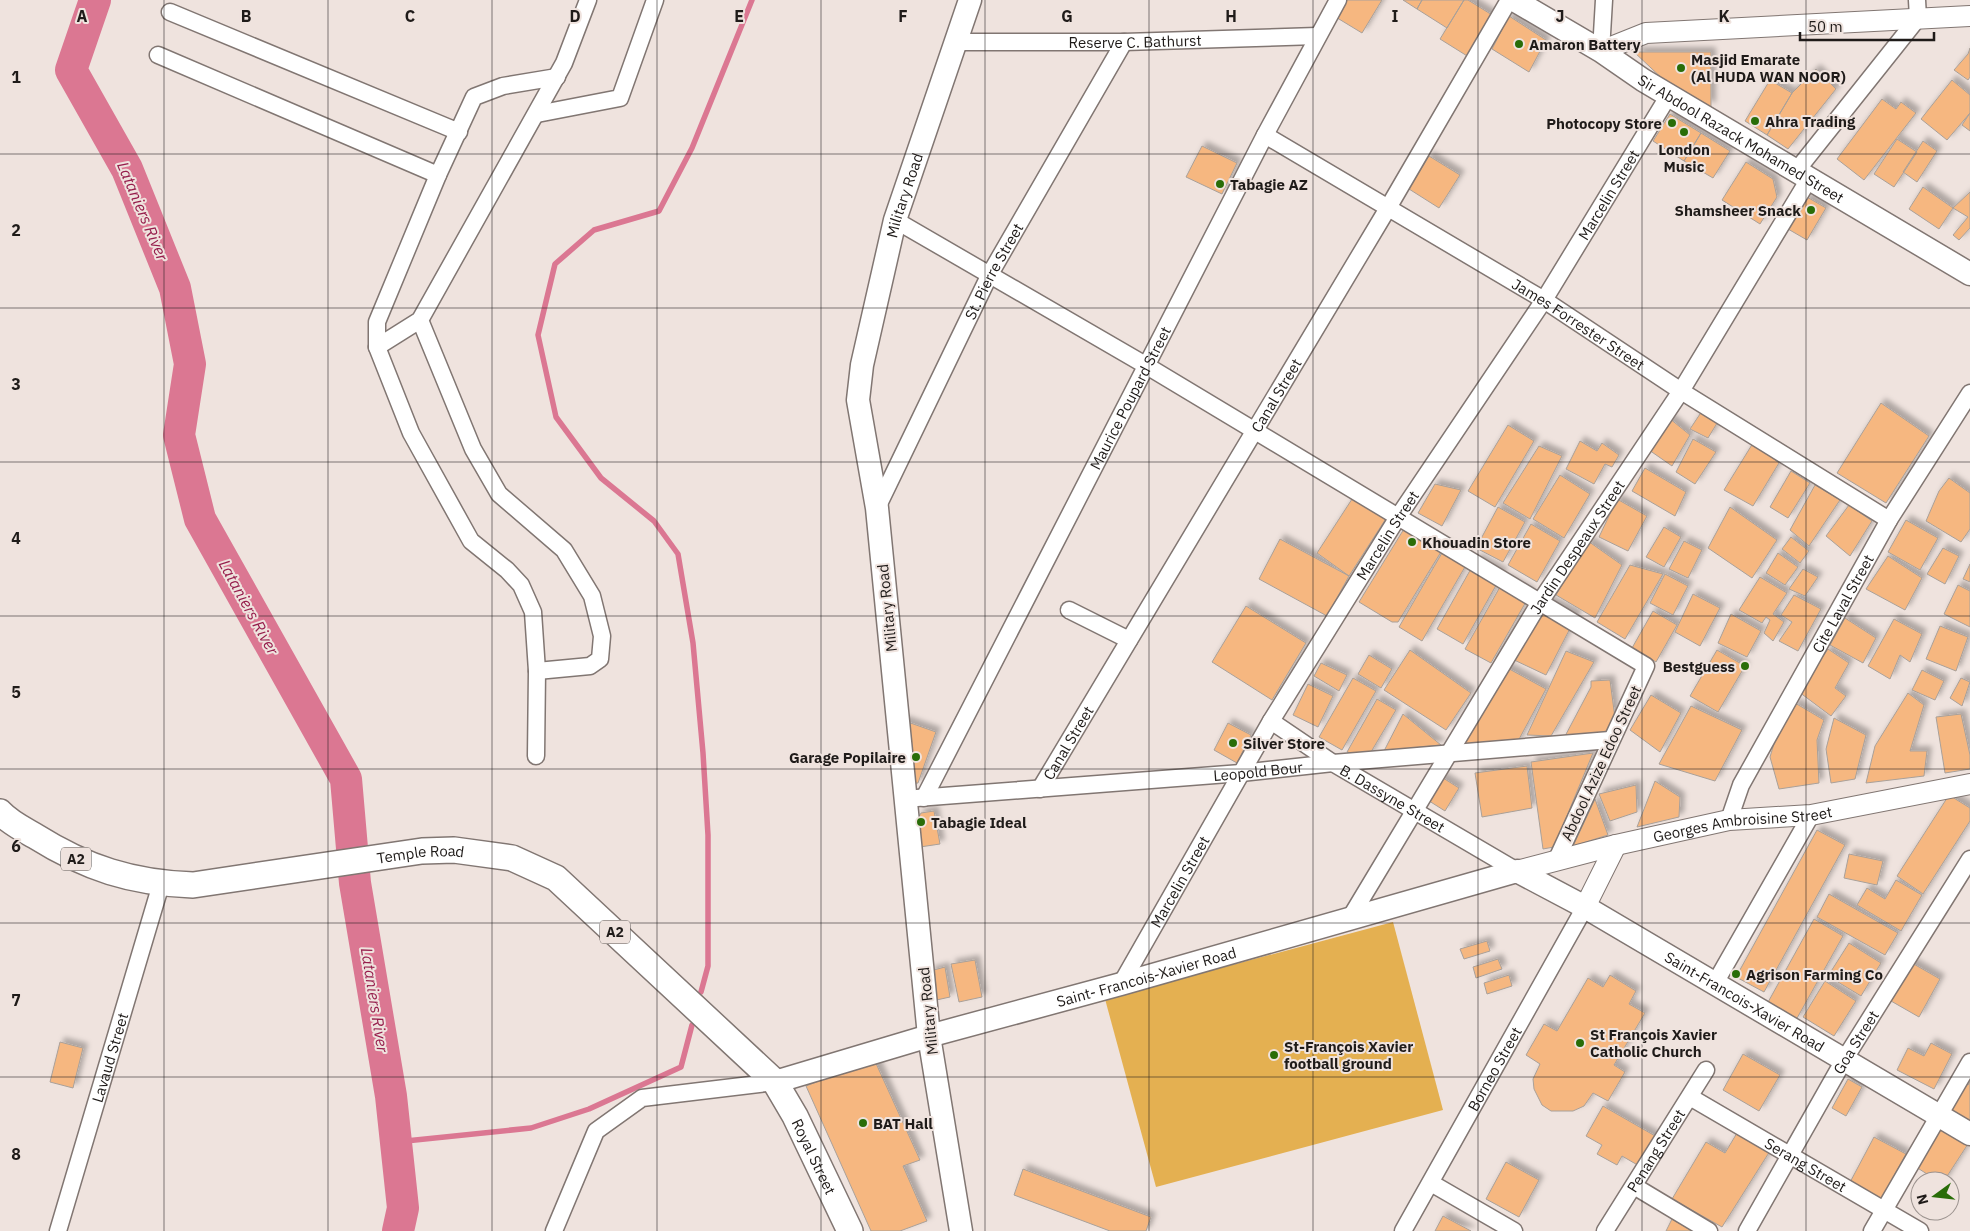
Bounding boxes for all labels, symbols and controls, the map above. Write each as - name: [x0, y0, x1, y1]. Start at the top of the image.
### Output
- text: A: [77, 6, 88, 26]
- text: B: [241, 6, 252, 26]
- text: C: [405, 6, 415, 26]
- text: D: [569, 6, 581, 26]
- text: E: [734, 6, 744, 26]
- text: F: [898, 6, 908, 26]
- text: G: [1061, 6, 1073, 26]
- text: H: [1225, 6, 1237, 26]
- text: I: [1392, 6, 1399, 26]
- text: J: [1556, 6, 1564, 26]
- text: K: [1718, 6, 1730, 26]
- scale bar: [1800, 10, 1934, 42]
- text: 50 m: [1808, 17, 1843, 36]
- street label: Reserve C. Bathurst: [1068, 30, 1202, 52]
- place label: Amaron Battery: [1529, 35, 1641, 54]
- marker: Amaron Battery: [1513, 38, 1525, 50]
- place label: Masjid Emarate (Al HUDA WAN NOOR): [1691, 50, 1846, 86]
- marker: Masjid Emarate (Al HUDA WAN NOOR): [1675, 62, 1687, 74]
- text: 1: [11, 67, 21, 87]
- street label: Sir Abdool Razack Mohamed Street: [1635, 70, 1848, 207]
- place label: Ahra Trading: [1765, 112, 1856, 131]
- place label: Photocopy Store: [1546, 114, 1662, 133]
- marker: Ahra Trading: [1749, 115, 1761, 127]
- marker: Photocopy Store: [1666, 117, 1678, 129]
- marker: London Music: [1678, 126, 1690, 138]
- place label: London Music: [1658, 140, 1710, 176]
- street label: Marcelin Street: [1573, 146, 1643, 243]
- street label: Military Road: [882, 150, 927, 240]
- water label: Lataniers River: [113, 158, 173, 265]
- place label: Tabagie AZ: [1230, 175, 1308, 194]
- marker: Tabagie AZ: [1214, 178, 1226, 190]
- place label: Shamsheer Snack: [1675, 201, 1801, 220]
- marker: Shamsheer Snack: [1805, 204, 1817, 216]
- street label: St. Pierre Street: [960, 219, 1027, 322]
- text: 2: [11, 220, 21, 240]
- street label: James Forrester Street: [1509, 274, 1648, 374]
- street label: Maurice Poupard Street: [1085, 323, 1175, 473]
- street label: Canal Street: [1246, 355, 1305, 436]
- text: 3: [11, 374, 21, 394]
- street label: Jardin Despeaux Street: [1526, 476, 1628, 617]
- street label: Marcelin Street: [1352, 487, 1423, 583]
- text: 4: [11, 528, 21, 548]
- place label: Khouadin Store: [1422, 533, 1531, 552]
- marker: Khouadin Store: [1406, 536, 1418, 548]
- street label: Cite Laval Street: [1807, 551, 1877, 656]
- water label: Lataniers River: [215, 556, 284, 659]
- street label: Military Road: [873, 563, 901, 653]
- place label: Bestguess: [1663, 657, 1735, 676]
- marker: Bestguess: [1739, 660, 1751, 672]
- text: 5: [11, 682, 21, 702]
- street label: Abdool Azize Edoo Street: [1557, 682, 1645, 844]
- street label: Canal Street: [1038, 702, 1097, 783]
- place label: Silver Store: [1243, 734, 1325, 753]
- marker: Silver Store: [1227, 737, 1239, 749]
- place label: Garage Popilaire: [789, 748, 906, 767]
- marker: Garage Popilaire: [910, 751, 922, 763]
- street label: Leopold Bour: [1213, 757, 1304, 785]
- street label: B. Dassyne Street: [1337, 760, 1449, 836]
- street label: Georges Ambroisine Street: [1651, 802, 1834, 846]
- place label: Tabagie Ideal: [931, 813, 1027, 832]
- marker: Tabagie Ideal: [915, 816, 927, 828]
- street label: Marcelin Street: [1146, 832, 1213, 931]
- text: 6: [11, 836, 21, 856]
- street label: Temple Road: [375, 840, 466, 867]
- road number: A2: [61, 848, 91, 871]
- road number: A2: [600, 920, 630, 944]
- street label: Saint- Francois-Xavier Road: [1054, 942, 1238, 1011]
- water label: Lataniers River: [357, 946, 393, 1055]
- street label: Saint-Francois-Xavier Road: [1662, 947, 1828, 1056]
- place label: Agrison Farming Co: [1746, 965, 1883, 984]
- street label: Military Road: [914, 966, 942, 1056]
- marker: Agrison Farming Co: [1730, 968, 1742, 980]
- text: 7: [11, 990, 21, 1010]
- street label: Goa Street: [1829, 1006, 1882, 1077]
- street label: Lavaud Street: [87, 1010, 132, 1105]
- street label: Borneo Street: [1463, 1023, 1525, 1114]
- place label: St François Xavier Catholic Church: [1590, 1025, 1717, 1061]
- place label: St-François Xavier football ground: [1284, 1037, 1413, 1073]
- marker: St François Xavier Catholic Church: [1574, 1037, 1586, 1049]
- marker: St-François Xavier football ground: [1268, 1049, 1280, 1061]
- street label: Penang Street: [1622, 1105, 1689, 1196]
- place label: BAT Hall: [873, 1114, 933, 1133]
- street label: Royal Street: [788, 1115, 840, 1197]
- marker: BAT Hall: [857, 1117, 869, 1129]
- street label: Serang Street: [1761, 1133, 1850, 1196]
- text: 8: [11, 1144, 21, 1164]
- north arrow: [1910, 1171, 1960, 1221]
- text: N: [1912, 1192, 1932, 1207]

